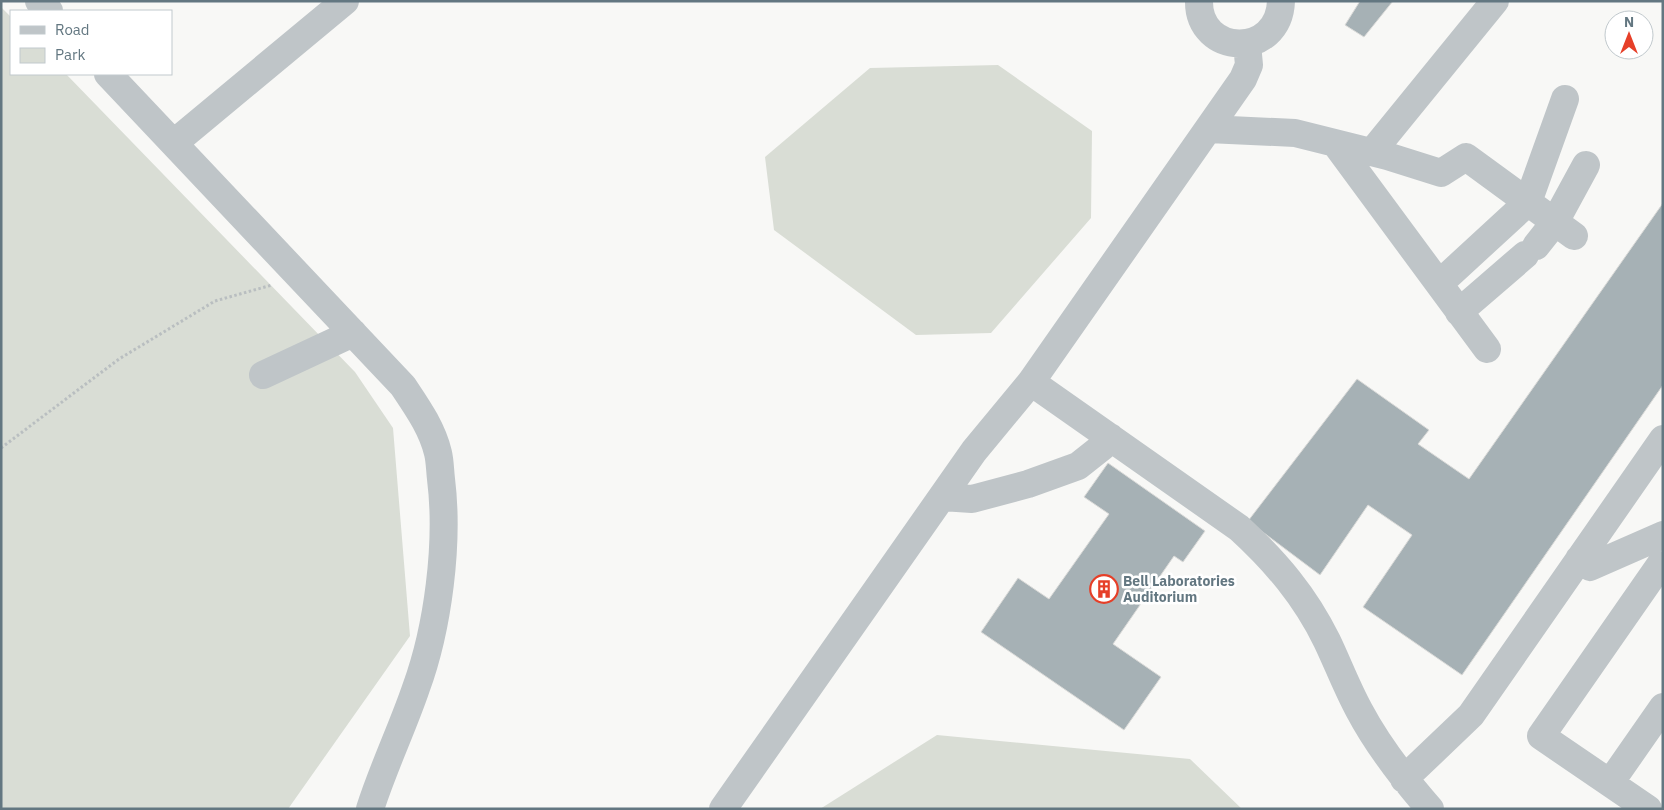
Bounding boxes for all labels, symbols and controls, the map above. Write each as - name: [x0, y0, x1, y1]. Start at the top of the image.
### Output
- legend: [10, 10, 172, 75]
- north arrow: [1604, 10, 1654, 60]
- text: N: [1624, 13, 1634, 31]
- text: Road: [55, 20, 90, 39]
- text: Park: [55, 45, 85, 64]
- place label: Bell Laboratories Auditorium: [1123, 572, 1235, 606]
- building icon: Bell Laboratories Auditorium: [1089, 574, 1119, 604]

